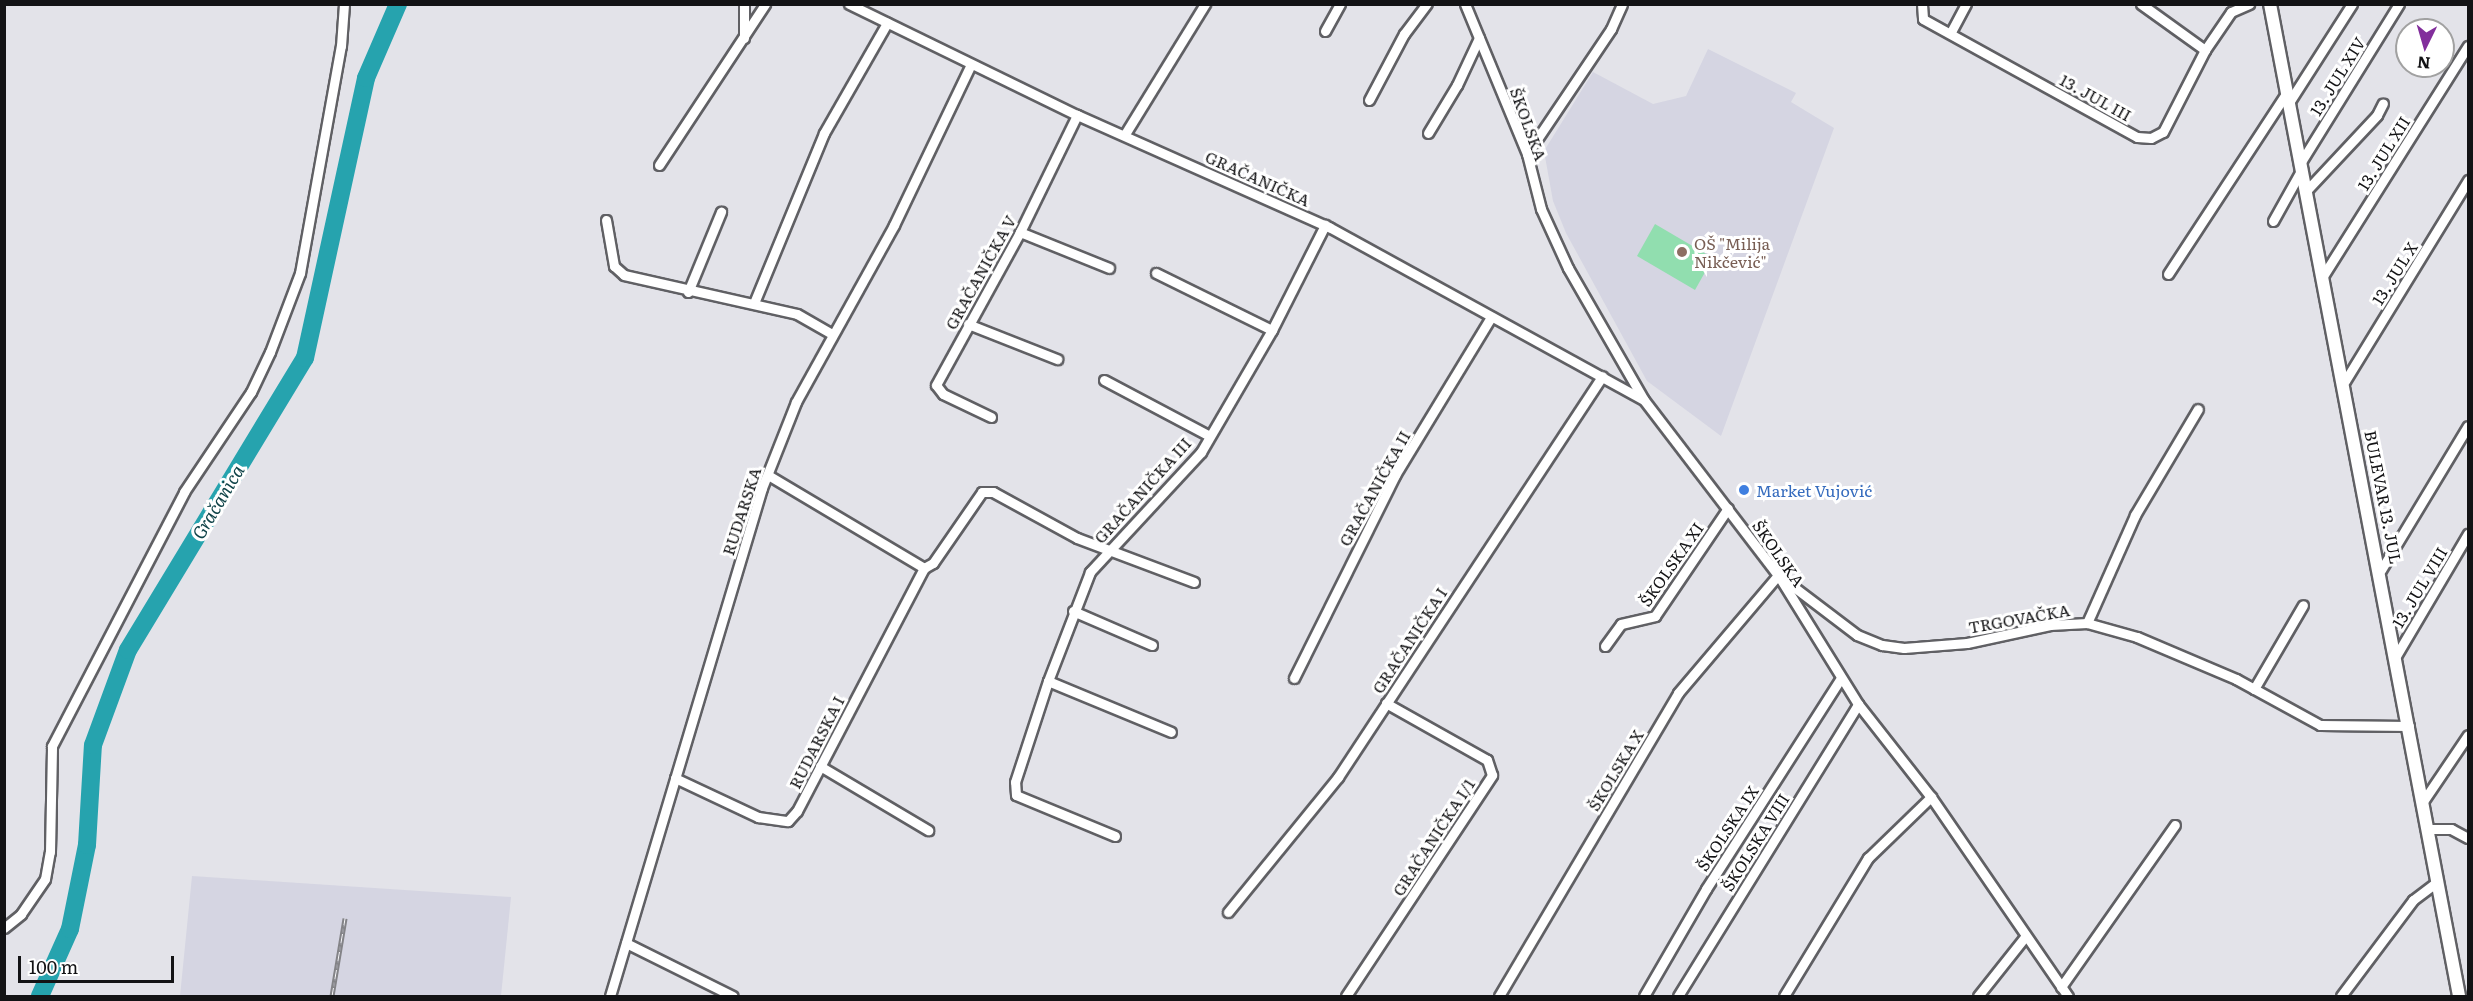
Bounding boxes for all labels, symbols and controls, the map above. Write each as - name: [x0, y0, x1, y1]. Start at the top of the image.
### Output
- north arrow: [2395, 18, 2455, 78]
- street label: 13. JUL XIV: [2305, 33, 2369, 119]
- text: N: [2416, 51, 2431, 76]
- street label: 13. JUL III: [2057, 70, 2135, 124]
- street label: ŠKOLSKA: [1507, 85, 1551, 163]
- street label: 13. JUL XII: [2353, 113, 2413, 193]
- street label: GRAČANIČKA: [1203, 146, 1313, 210]
- street label: GRAČANIČKA V: [941, 212, 1019, 332]
- place label: OŠ "Milija Nikčević": [1694, 233, 1770, 271]
- street label: 13. JUL X: [2367, 238, 2421, 308]
- marker: OŠ "Milija Nikčević": [1675, 245, 1689, 259]
- street label: GRAČANIČKA II: [1334, 427, 1414, 549]
- street label: BULEVAR 13. JUL: [2362, 429, 2406, 565]
- street label: GRAČANIČKA III: [1090, 433, 1194, 547]
- water label: Gračanica: [187, 461, 249, 543]
- street label: RUDARSKA: [718, 464, 764, 558]
- place label: Market Vujović: [1756, 480, 1872, 500]
- marker: Market Vujović: [1737, 483, 1751, 497]
- street label: ŠKOLSKA: [1749, 516, 1809, 590]
- street label: ŠKOLSKA XI: [1635, 519, 1707, 609]
- street label: 13. JUL VIII: [2387, 543, 2451, 631]
- street label: GRAČANIČKA I: [1368, 583, 1450, 697]
- street label: TRGOVAČKA: [1967, 600, 2071, 636]
- street label: RUDARSKA I: [784, 692, 848, 792]
- street label: ŠKOLSKA X: [1583, 726, 1647, 814]
- street label: GRAČANIČKA I/1: [1388, 775, 1478, 899]
- street label: ŠKOLSKA IX: [1692, 782, 1762, 874]
- street label: ŠKOLSKA VIII: [1717, 790, 1793, 894]
- scale bar: [21, 944, 177, 982]
- text: 100 m: [29, 953, 78, 980]

